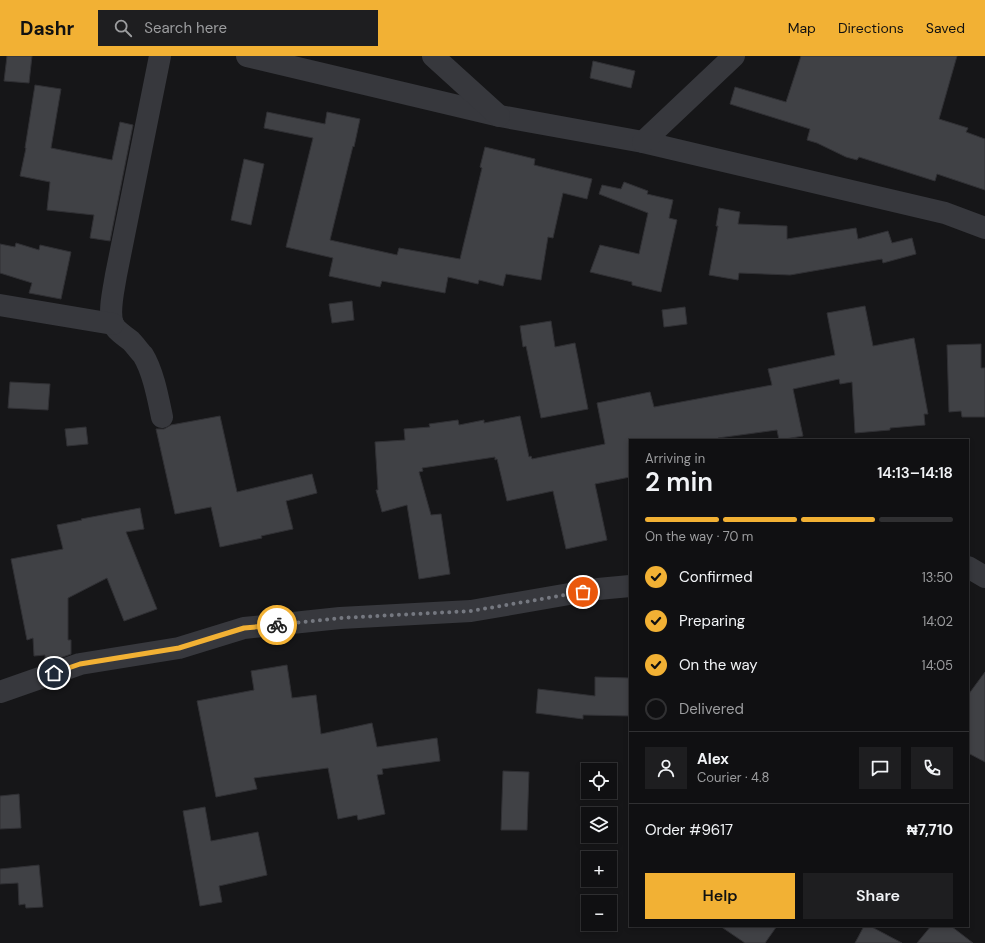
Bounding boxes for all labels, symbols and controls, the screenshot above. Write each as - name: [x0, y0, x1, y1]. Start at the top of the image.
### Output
- search box: [98, 10, 378, 46]
- text: Dashr: [20, 16, 74, 41]
- icon: search: [112, 17, 134, 39]
- text: Search here: [144, 18, 227, 38]
- text: Map: [788, 19, 816, 37]
- text: Directions: [838, 19, 904, 37]
- text: Saved: [926, 19, 965, 37]
- text: Arriving in: [645, 450, 705, 467]
- text: 14:13–14:18: [877, 463, 953, 483]
- text: 2 min: [645, 465, 713, 499]
- text: On the way · 70 m: [645, 528, 753, 545]
- icon: check: [645, 566, 667, 588]
- text: Confirmed: [679, 567, 753, 587]
- text: 13:50: [922, 569, 953, 586]
- pin: [566, 575, 600, 609]
- icon: bag: [572, 581, 594, 603]
- courier: [257, 605, 297, 645]
- icon: check: [645, 610, 667, 632]
- text: Preparing: [679, 611, 745, 631]
- text: 14:02: [922, 613, 953, 630]
- icon: bike: [266, 614, 288, 636]
- icon: check: [645, 654, 667, 676]
- text: On the way: [679, 655, 758, 675]
- pin: [37, 656, 71, 690]
- text: 14:05: [922, 657, 953, 674]
- icon: home: [43, 662, 65, 684]
- text: Delivered: [679, 699, 744, 719]
- button: person: [645, 747, 687, 789]
- button: chat: [859, 747, 901, 789]
- button: phone: [911, 747, 953, 789]
- text: Alex: [697, 749, 729, 769]
- map controls: [581, 763, 617, 931]
- button: locate: [581, 763, 617, 799]
- text: Courier · 4.8: [697, 769, 769, 786]
- button: layers: [581, 807, 617, 843]
- text: Order #9617: [645, 820, 733, 840]
- text: ₦7,710: [907, 820, 953, 840]
- button: +: [581, 851, 617, 887]
- button: Help: [645, 873, 795, 919]
- button: Share: [803, 873, 953, 919]
- button: −: [581, 895, 617, 931]

